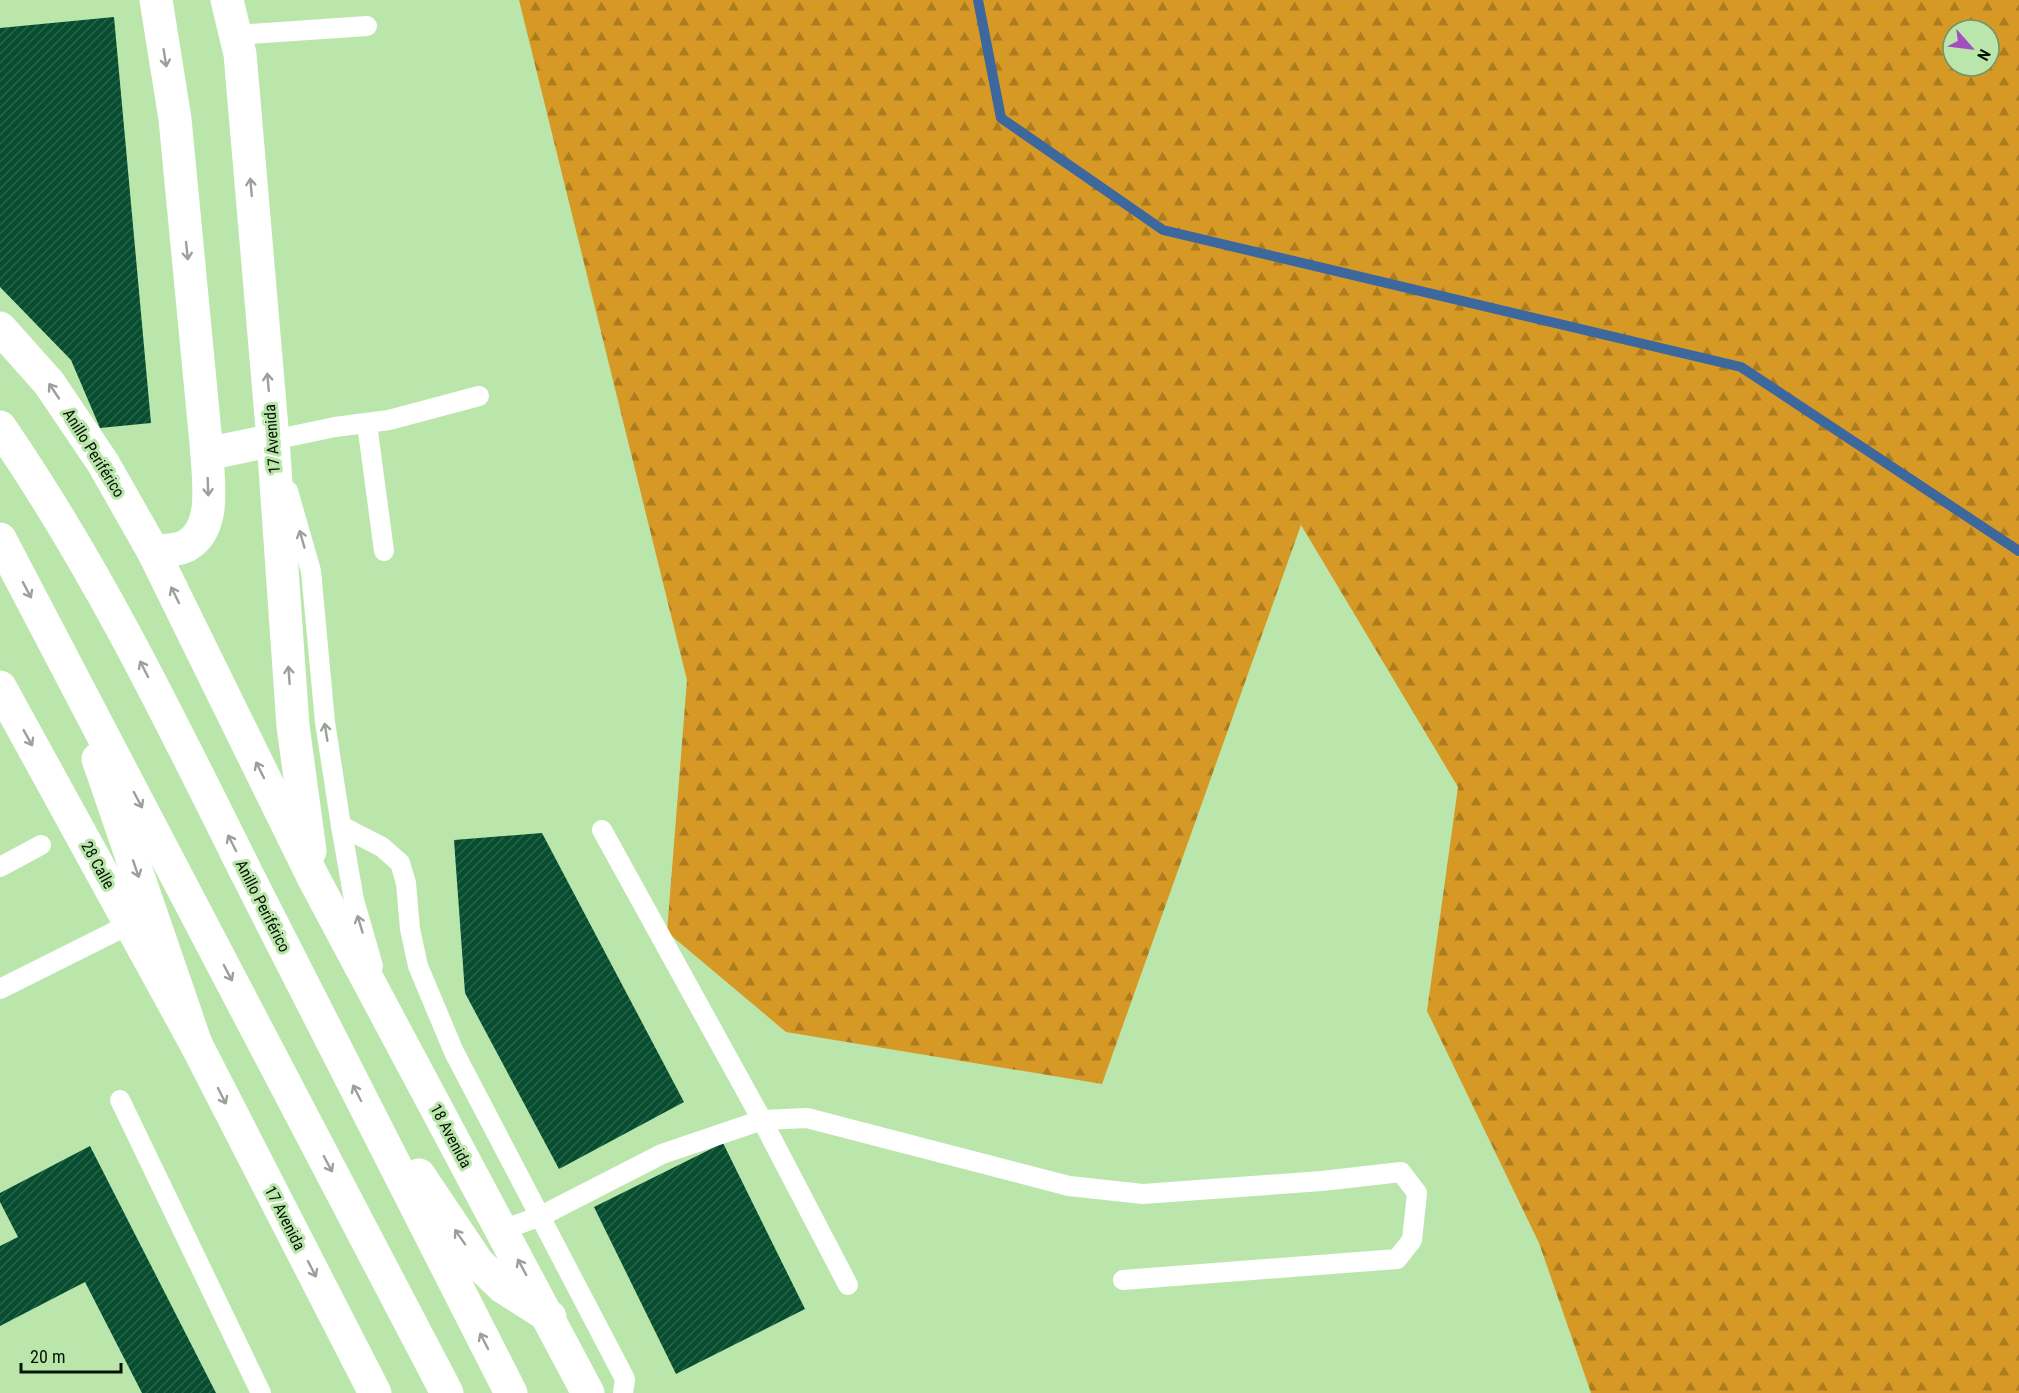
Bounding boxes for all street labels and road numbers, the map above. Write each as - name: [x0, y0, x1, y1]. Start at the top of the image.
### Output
- street label: 17 Avenida: [260, 404, 284, 474]
- street label: Anillo Periférico: [59, 405, 129, 501]
- street label: 28 Calle: [77, 838, 119, 892]
- street label: Anillo Periférico: [232, 857, 294, 955]
- street label: 18 Avenida: [426, 1101, 476, 1171]
- street label: 17 Avenida: [261, 1183, 309, 1253]

